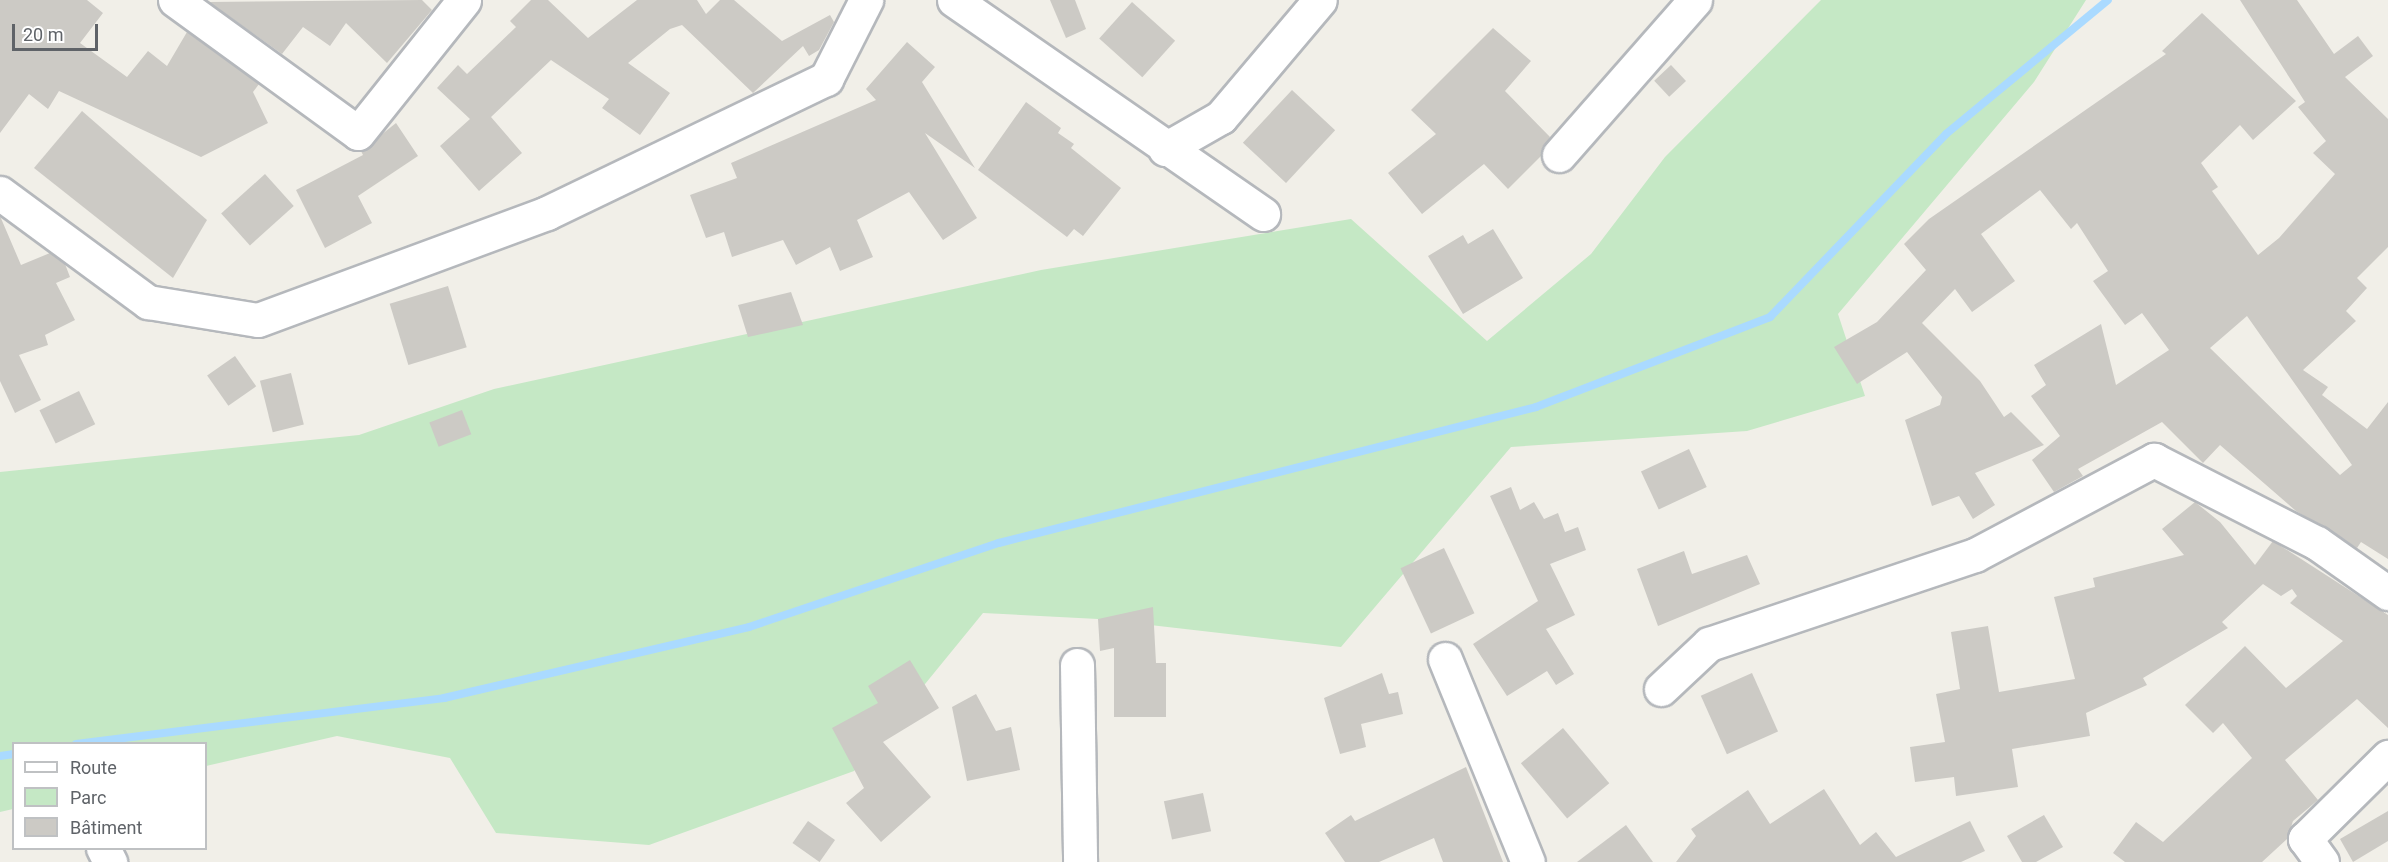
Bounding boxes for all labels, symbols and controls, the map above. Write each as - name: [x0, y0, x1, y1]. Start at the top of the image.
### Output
- scale bar: [15, 12, 100, 50]
- text: 20 m: [23, 24, 63, 45]
- legend: [12, 742, 207, 850]
- text: Route: [70, 757, 117, 778]
- text: Parc: [70, 787, 106, 808]
- text: Bâtiment: [70, 817, 142, 838]

